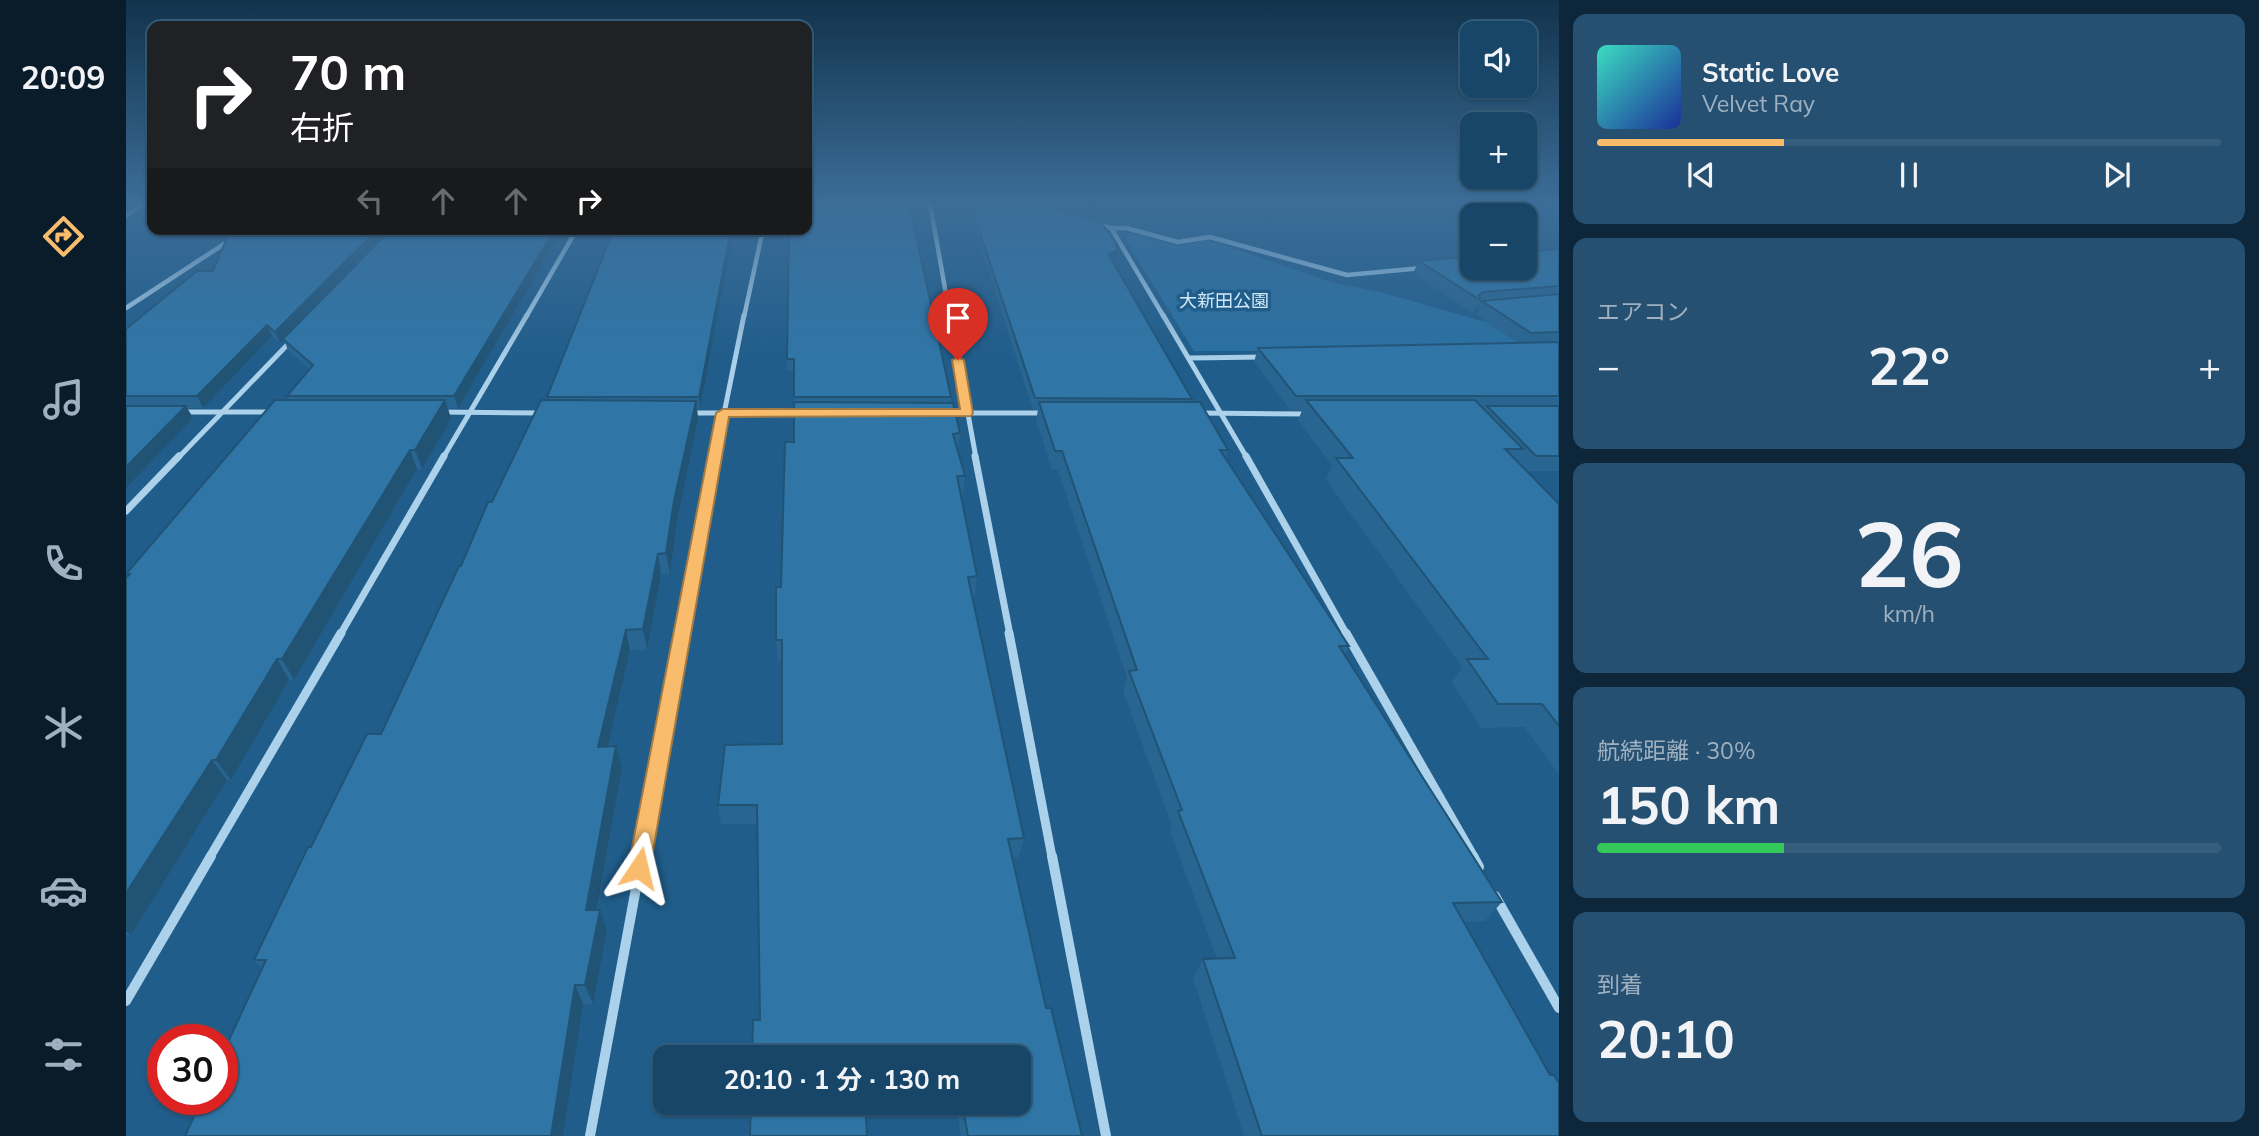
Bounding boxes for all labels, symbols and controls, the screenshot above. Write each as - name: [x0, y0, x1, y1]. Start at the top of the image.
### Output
- map controls: [1460, 21, 1537, 280]
- button: sound: [1460, 21, 1537, 98]
- text: 70 m: [290, 41, 406, 102]
- icon: right: [175, 49, 266, 140]
- text: Static Love: [1702, 56, 1839, 89]
- text: 20:09: [21, 57, 105, 97]
- text: Velvet Ray: [1702, 89, 1815, 118]
- text: 右折: [290, 107, 354, 147]
- button: +: [1460, 112, 1537, 189]
- icon: previous: [1682, 156, 1720, 194]
- icon: pause: [1890, 156, 1928, 194]
- icon: next: [2098, 156, 2136, 194]
- icon: left: [351, 182, 389, 220]
- icon: ahead: [424, 182, 462, 220]
- icon: ahead: [497, 182, 535, 220]
- icon: right: [570, 182, 608, 220]
- button: −: [1460, 203, 1537, 280]
- icon: directions: [39, 212, 88, 261]
- pin: [928, 288, 988, 360]
- park label: 大新田公園: [1179, 289, 1269, 312]
- text: エアコン: [1597, 297, 1689, 326]
- icon: arrive: [939, 299, 977, 337]
- text: 22°: [1868, 333, 1950, 398]
- text: −: [1597, 342, 1620, 390]
- text: +: [2198, 342, 2221, 390]
- icon: music: [39, 375, 88, 424]
- text: 26: [1854, 496, 1964, 610]
- icon: phone: [39, 539, 88, 588]
- text: km/h: [1883, 599, 1935, 628]
- icon: climate: [39, 703, 88, 752]
- text: 航続距離 · 30%: [1597, 736, 1755, 765]
- text: 150 km: [1597, 772, 1780, 837]
- position arrow: [602, 831, 676, 905]
- icon: car: [39, 866, 88, 915]
- text: 到着: [1597, 970, 1643, 999]
- text: 20:10: [1597, 1006, 1735, 1071]
- speed limit sign: 30: [147, 1024, 238, 1115]
- icon: filters: [39, 1030, 88, 1079]
- text: 20:10 · 1 分 · 130 m: [724, 1063, 960, 1096]

